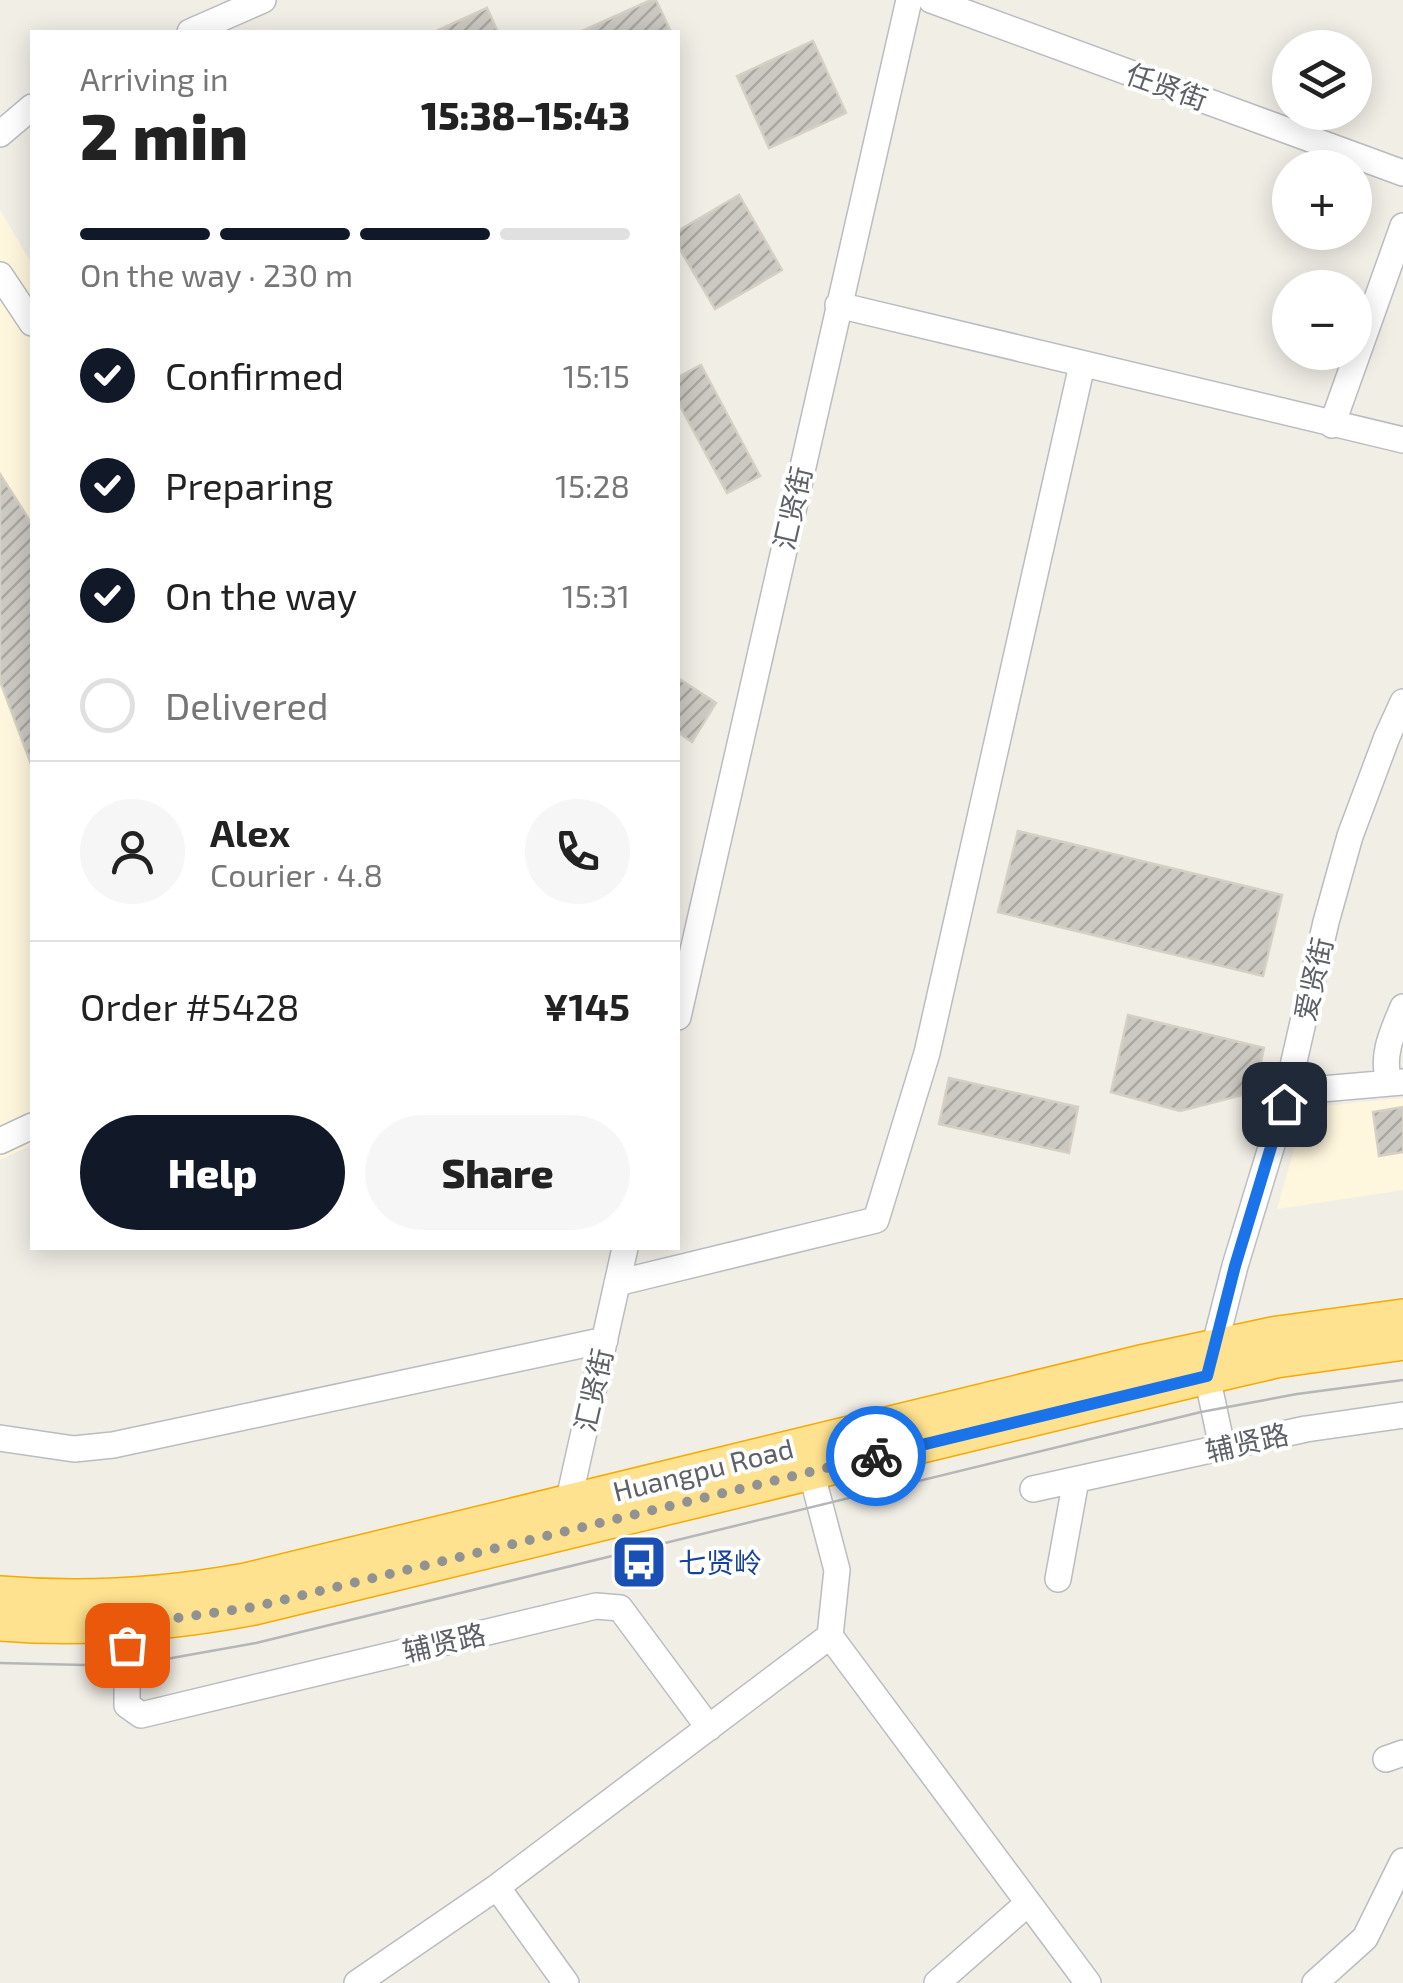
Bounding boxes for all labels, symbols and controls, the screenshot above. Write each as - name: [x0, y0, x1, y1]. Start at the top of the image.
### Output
- map controls: [1272, 30, 1372, 370]
- button: layers: [1272, 30, 1372, 130]
- street label: 任贤街: [1122, 56, 1212, 116]
- text: Arriving in: [80, 59, 229, 97]
- text: 15:38–15:43: [421, 92, 630, 138]
- text: 2 min: [80, 95, 248, 173]
- button: +: [1272, 150, 1372, 250]
- text: On the way · 230 m: [80, 255, 353, 293]
- button: −: [1272, 270, 1372, 370]
- icon: check: [80, 348, 135, 403]
- text: Confirmed: [165, 352, 344, 398]
- text: 15:15: [563, 356, 630, 394]
- icon: check: [80, 458, 135, 513]
- text: Preparing: [165, 462, 333, 508]
- street label: 汇贤街: [766, 463, 818, 553]
- text: 15:28: [555, 466, 630, 504]
- icon: check: [80, 568, 135, 623]
- text: On the way: [165, 572, 357, 618]
- text: 15:31: [562, 576, 630, 614]
- text: Delivered: [165, 682, 329, 728]
- button: person: [80, 799, 185, 904]
- button: phone: [525, 799, 630, 904]
- text: Alex: [210, 809, 290, 855]
- text: Courier · 4.8: [210, 855, 383, 893]
- street label: 爱贤街: [1287, 934, 1339, 1024]
- text: Order #5428: [80, 983, 300, 1029]
- text: ¥145: [543, 983, 630, 1029]
- pin: [1242, 1062, 1327, 1147]
- icon: home: [1257, 1077, 1312, 1132]
- button: Help: [80, 1115, 345, 1230]
- button: Share: [365, 1115, 630, 1230]
- street label: 汇贤街: [567, 1345, 619, 1435]
- courier: [826, 1406, 926, 1506]
- street label: 辅贤路: [1202, 1416, 1292, 1468]
- icon: bike: [849, 1429, 904, 1484]
- street label: Huangpu Road: [609, 1430, 797, 1508]
- bus stop icon: 七贤岭: [609, 1532, 669, 1592]
- place label: 七贤岭: [678, 1545, 762, 1579]
- pin: [85, 1603, 170, 1688]
- street label: 辅贤路: [399, 1616, 489, 1668]
- icon: bag: [100, 1618, 155, 1673]

